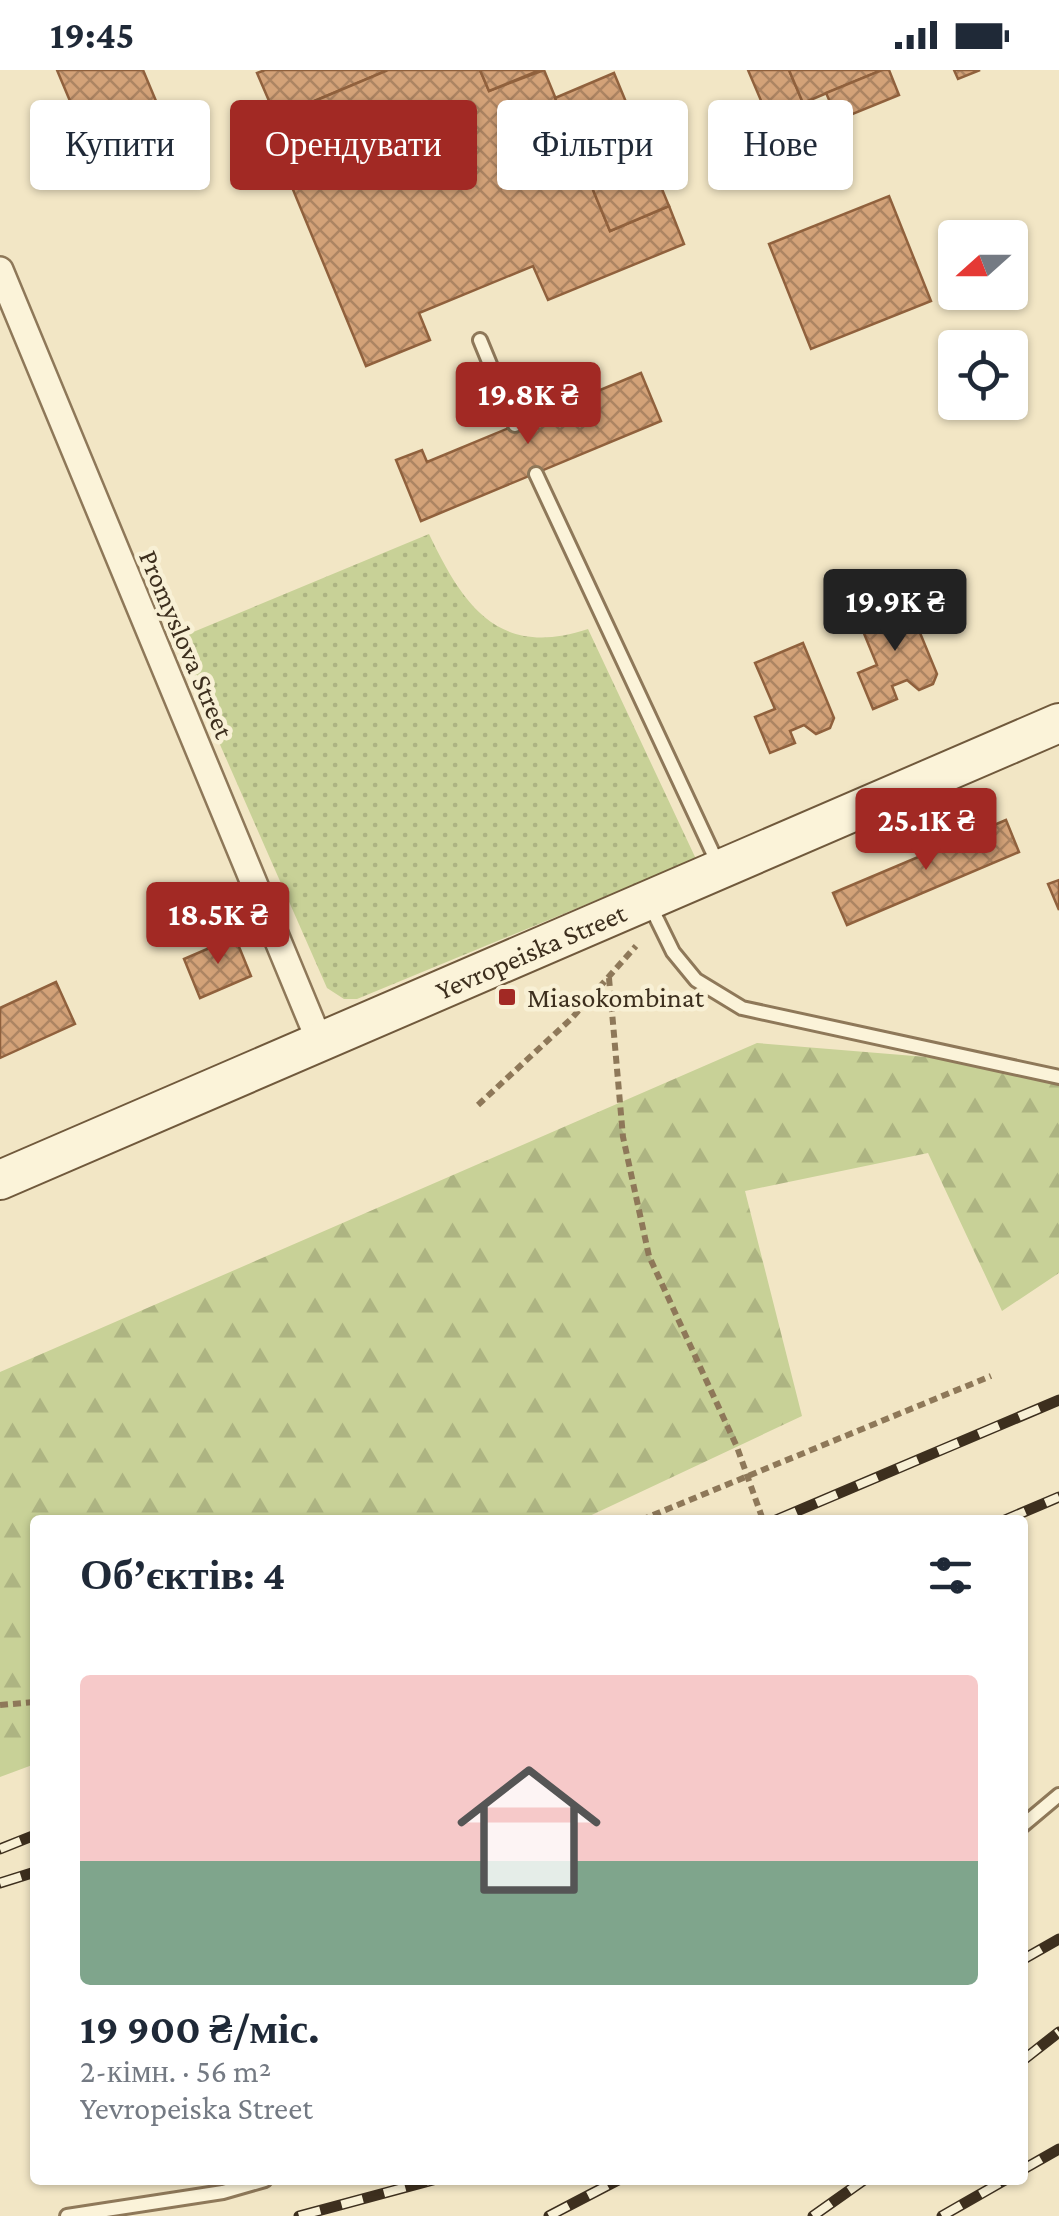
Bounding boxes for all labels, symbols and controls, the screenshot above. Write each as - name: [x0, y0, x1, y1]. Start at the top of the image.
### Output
- text: 19:45: [50, 14, 134, 56]
- chip: Купити: [30, 100, 210, 190]
- chip: Орендувати: [230, 100, 477, 190]
- chip: Фільтри: [497, 100, 688, 190]
- chip: Нове: [708, 100, 853, 190]
- north arrow: [938, 220, 1028, 310]
- map controls: [938, 220, 1028, 420]
- button: locate: [938, 330, 1028, 420]
- pin: 19.8K ₴: [436, 362, 620, 447]
- text: 19.8K ₴: [478, 376, 578, 412]
- street label: Promyslova Street: [133, 546, 240, 744]
- pin: 19.9K ₴: [803, 569, 987, 654]
- text: 19.9K ₴: [845, 583, 945, 619]
- pin: 25.1K ₴: [834, 788, 1018, 873]
- text: 25.1K ₴: [877, 802, 975, 838]
- pin: 18.5K ₴: [126, 882, 310, 967]
- text: 18.5K ₴: [168, 896, 268, 932]
- street label: Yevropeiska Street: [431, 897, 631, 1006]
- place label: Miasokombinat: [527, 982, 705, 1013]
- marker: Miasokombinat: [496, 986, 518, 1008]
- icon: filters: [923, 1548, 978, 1603]
- text: Об’єктів: 4: [80, 1551, 286, 1598]
- icon: home: [439, 1740, 619, 1920]
- text: 19 900 ₴/міс.: [80, 2005, 320, 2052]
- text: 2-кімн. · 56 m²: [80, 2053, 271, 2089]
- text: Yevropeiska Street: [80, 2090, 313, 2126]

